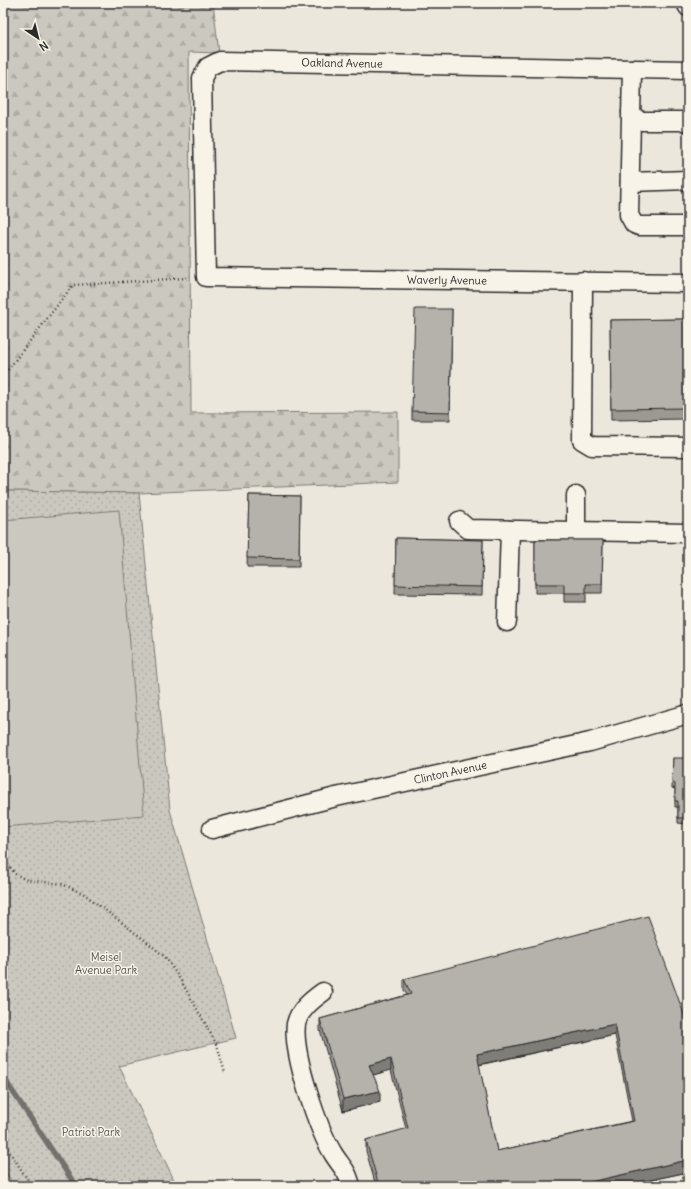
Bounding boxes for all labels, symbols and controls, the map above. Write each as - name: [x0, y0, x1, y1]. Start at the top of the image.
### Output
- north arrow: [18, 18, 58, 58]
- text: N: [37, 38, 51, 54]
- street label: Oakland Avenue: [301, 55, 383, 71]
- street label: Waverly Avenue: [407, 273, 487, 287]
- street label: Clinton Avenue: [413, 758, 488, 787]
- park label: Meisel Avenue Park: [75, 950, 137, 977]
- park label: Patriot Park: [62, 1125, 121, 1139]

